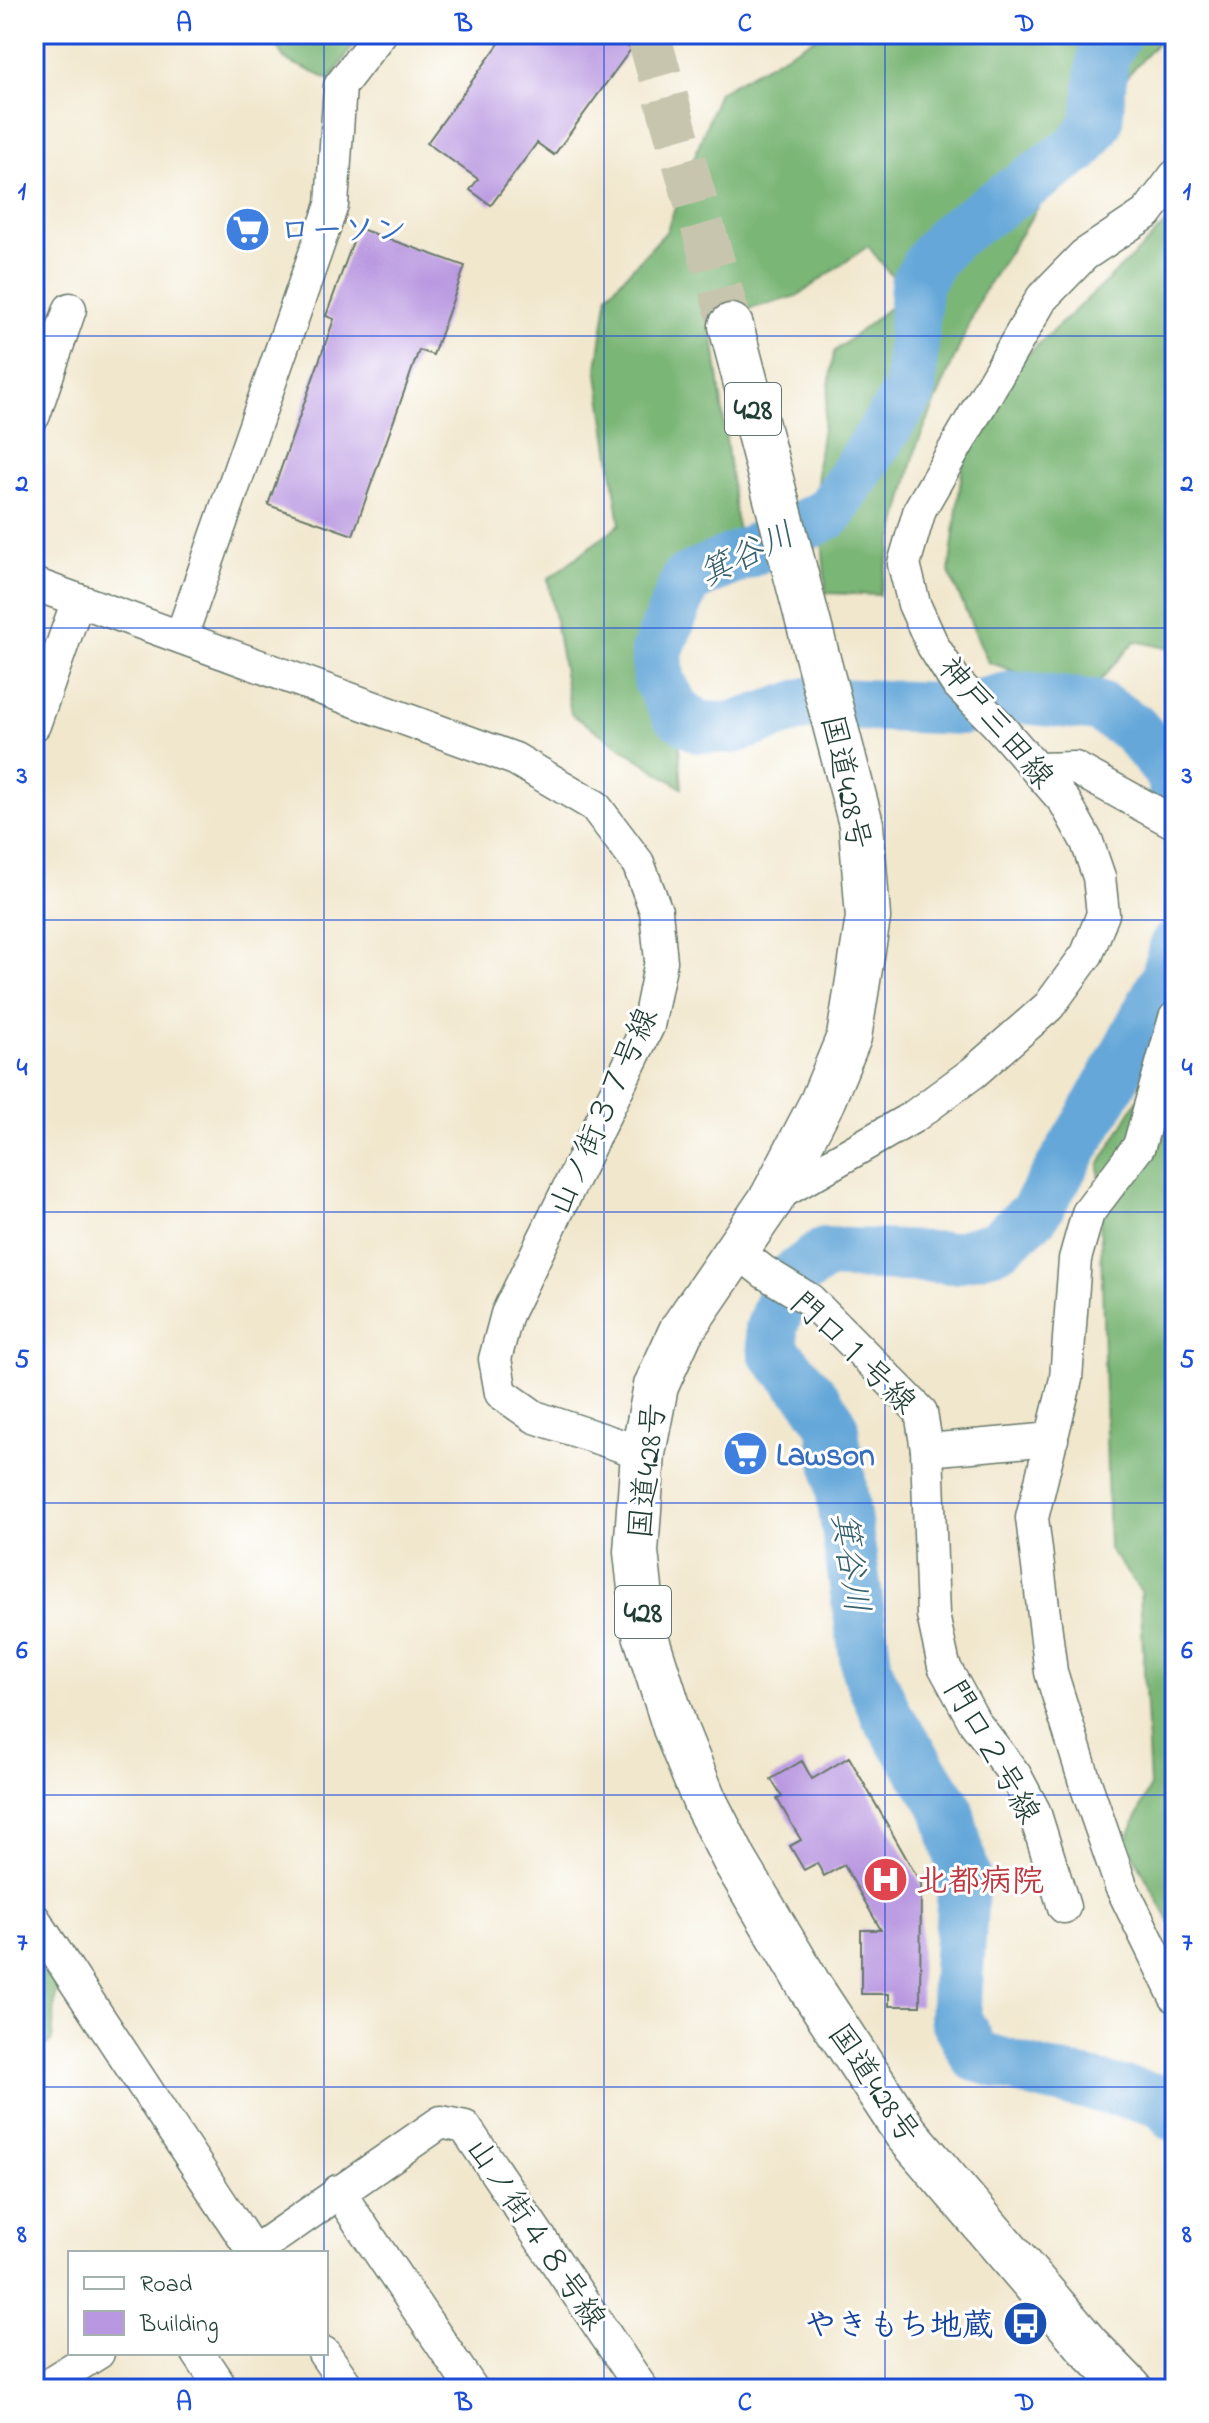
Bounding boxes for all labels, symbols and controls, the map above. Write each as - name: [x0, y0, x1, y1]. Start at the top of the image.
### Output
- text: A: [176, 6, 192, 44]
- text: B: [454, 6, 473, 44]
- text: C: [738, 6, 752, 44]
- text: D: [1014, 6, 1035, 44]
- text: 1: [18, 174, 27, 212]
- text: 1: [1183, 174, 1192, 212]
- supermarket icon: ローソン: [224, 205, 272, 253]
- place label: ローソン: [279, 209, 407, 256]
- road number: 428: [725, 383, 781, 435]
- text: 2: [15, 466, 29, 504]
- text: 2: [1180, 466, 1194, 504]
- water label: 箕谷川: [691, 512, 805, 601]
- street label: 神戸三田線: [925, 648, 1064, 801]
- street label: 国道428号: [806, 711, 881, 855]
- text: 3: [16, 758, 28, 796]
- text: 3: [1181, 758, 1193, 796]
- street label: 山ノ街３７号線: [538, 1001, 672, 1224]
- text: 4: [17, 1050, 28, 1088]
- text: 4: [1182, 1050, 1193, 1088]
- street label: 門口１号線: [778, 1282, 925, 1427]
- text: 5: [15, 1342, 30, 1380]
- text: 5: [1180, 1342, 1195, 1380]
- street label: 国道428号: [619, 1401, 680, 1542]
- supermarket icon: Lawson: [721, 1430, 769, 1478]
- place label: Lawson: [776, 1434, 875, 1481]
- water label: 箕谷川: [816, 1509, 880, 1617]
- road number: 428: [615, 1586, 671, 1638]
- text: 6: [16, 1633, 28, 1671]
- text: 6: [1181, 1633, 1193, 1671]
- street label: 門口２号線: [930, 1672, 1050, 1834]
- hospital icon: 北都病院: [861, 1856, 909, 1904]
- place label: 北都病院: [916, 1860, 1044, 1907]
- text: 7: [17, 1925, 28, 1963]
- text: 7: [1182, 1925, 1193, 1963]
- street label: 国道428号: [814, 2015, 930, 2155]
- street label: 山ノ街４８号線: [452, 2129, 616, 2341]
- text: 8: [16, 2217, 27, 2255]
- text: 8: [1181, 2217, 1192, 2255]
- legend: [68, 2251, 328, 2355]
- text: Road: [140, 2268, 193, 2303]
- bus stop icon: やきもち地蔵: [1001, 2300, 1049, 2348]
- place label: やきもち地蔵: [805, 2304, 994, 2351]
- text: Building: [139, 2308, 219, 2343]
- text: A: [176, 2385, 192, 2423]
- text: B: [454, 2385, 473, 2423]
- text: C: [738, 2385, 752, 2423]
- text: D: [1014, 2385, 1035, 2423]

